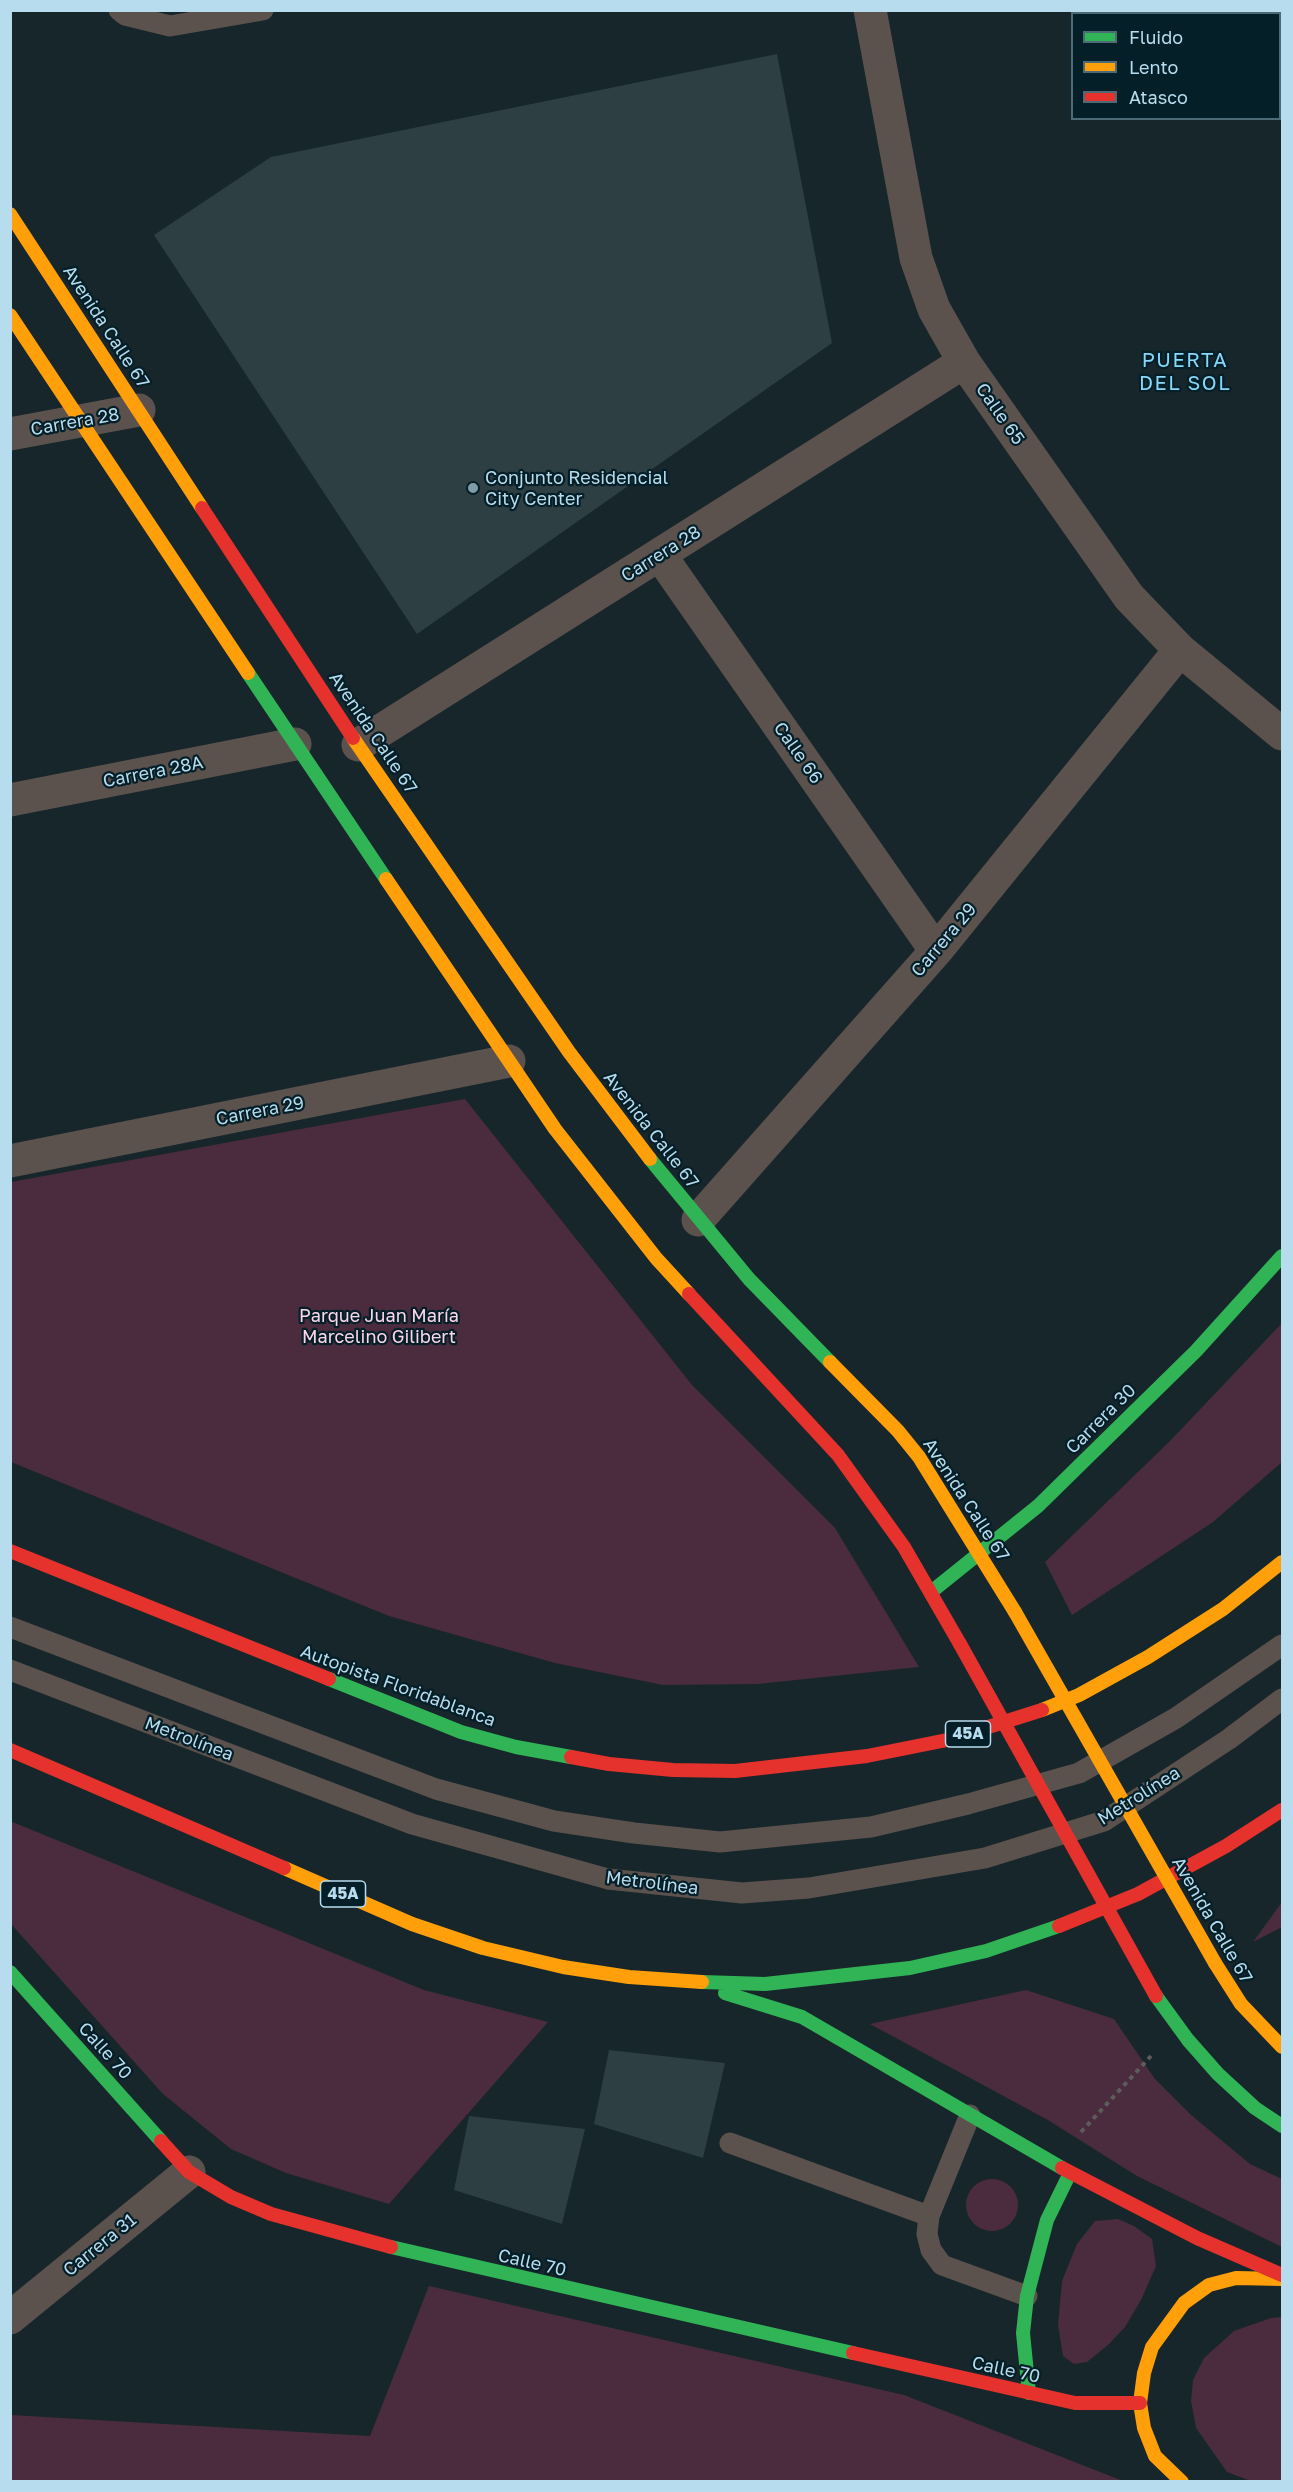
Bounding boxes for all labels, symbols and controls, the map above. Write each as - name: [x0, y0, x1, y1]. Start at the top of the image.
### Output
- legend: [1071, 12, 1281, 120]
- text: Fluido: [1129, 26, 1183, 48]
- text: Lento: [1129, 56, 1178, 78]
- text: Atasco: [1129, 86, 1188, 108]
- street label: Avenida Calle 67: [58, 262, 154, 392]
- district label: PUERTA DEL SOL: [1139, 349, 1231, 396]
- street label: Calle 65: [971, 379, 1029, 449]
- street label: Carrera 28: [29, 404, 121, 440]
- place label: Conjunto Residencial City Center: [485, 467, 668, 510]
- marker: Conjunto Residencial City Center: [466, 481, 480, 495]
- street label: Carrera 28: [617, 521, 705, 587]
- street label: Avenida Calle 67: [324, 668, 422, 798]
- street label: Calle 66: [769, 718, 827, 788]
- street label: Carrera 28A: [101, 752, 205, 792]
- street label: Carrera 29: [907, 899, 981, 981]
- street label: Avenida Calle 67: [599, 1067, 703, 1193]
- street label: Carrera 29: [214, 1092, 306, 1130]
- park label: Parque Juan María Marcelino Gilibert: [299, 1305, 459, 1348]
- street label: Carrera 30: [1062, 1380, 1140, 1458]
- street label: Avenida Calle 67: [918, 1435, 1014, 1565]
- street label: Autopista Floridablanca: [297, 1641, 499, 1731]
- street label: Metrolínea: [142, 1712, 236, 1766]
- road number: 45A: [946, 1721, 990, 1747]
- street label: Metrolínea: [1094, 1762, 1184, 1830]
- street label: Avenida Calle 67: [1167, 1853, 1257, 1987]
- street label: Metrolínea: [605, 1867, 699, 1899]
- road number: 45A: [320, 1881, 366, 1907]
- street label: Calle 70: [74, 2018, 136, 2084]
- street label: Carrera 31: [59, 2209, 141, 2281]
- street label: Calle 70: [496, 2245, 568, 2281]
- street label: Calle 70: [970, 2352, 1042, 2388]

